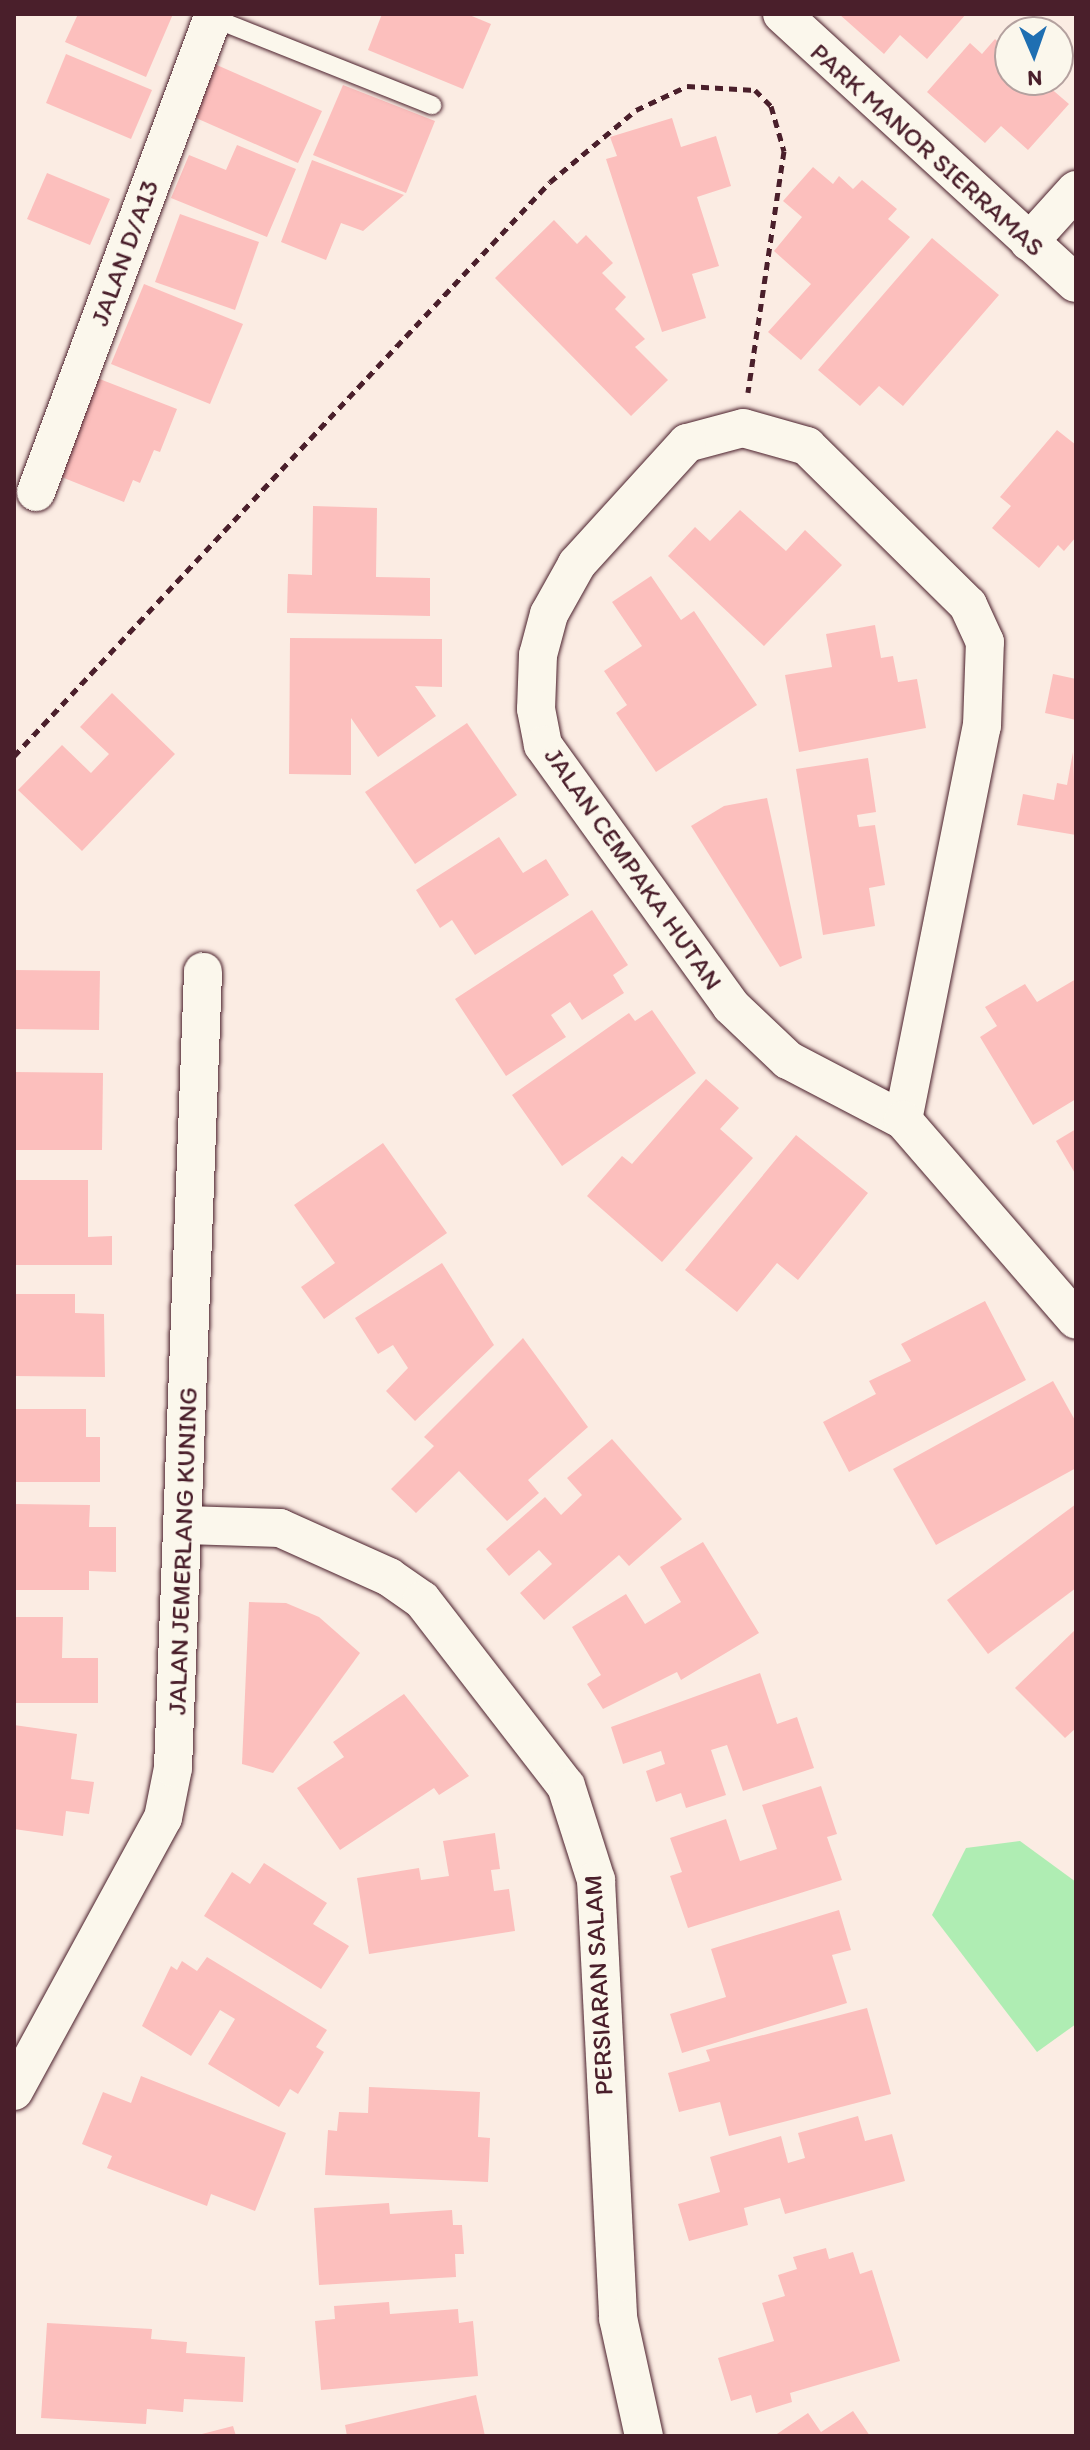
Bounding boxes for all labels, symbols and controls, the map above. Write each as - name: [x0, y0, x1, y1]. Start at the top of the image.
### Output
- north arrow: [994, 16, 1074, 96]
- street label: PARK MANOR SIERRAMAS: [804, 37, 1050, 263]
- street label: JALAN D/A13: [84, 176, 166, 330]
- street label: JALAN CEMPAKA HUTAN: [537, 742, 729, 996]
- street label: JALAN JEMERLANG KUNING: [162, 1388, 204, 1714]
- street label: PERSIARAN SALAM: [578, 1874, 620, 2096]

